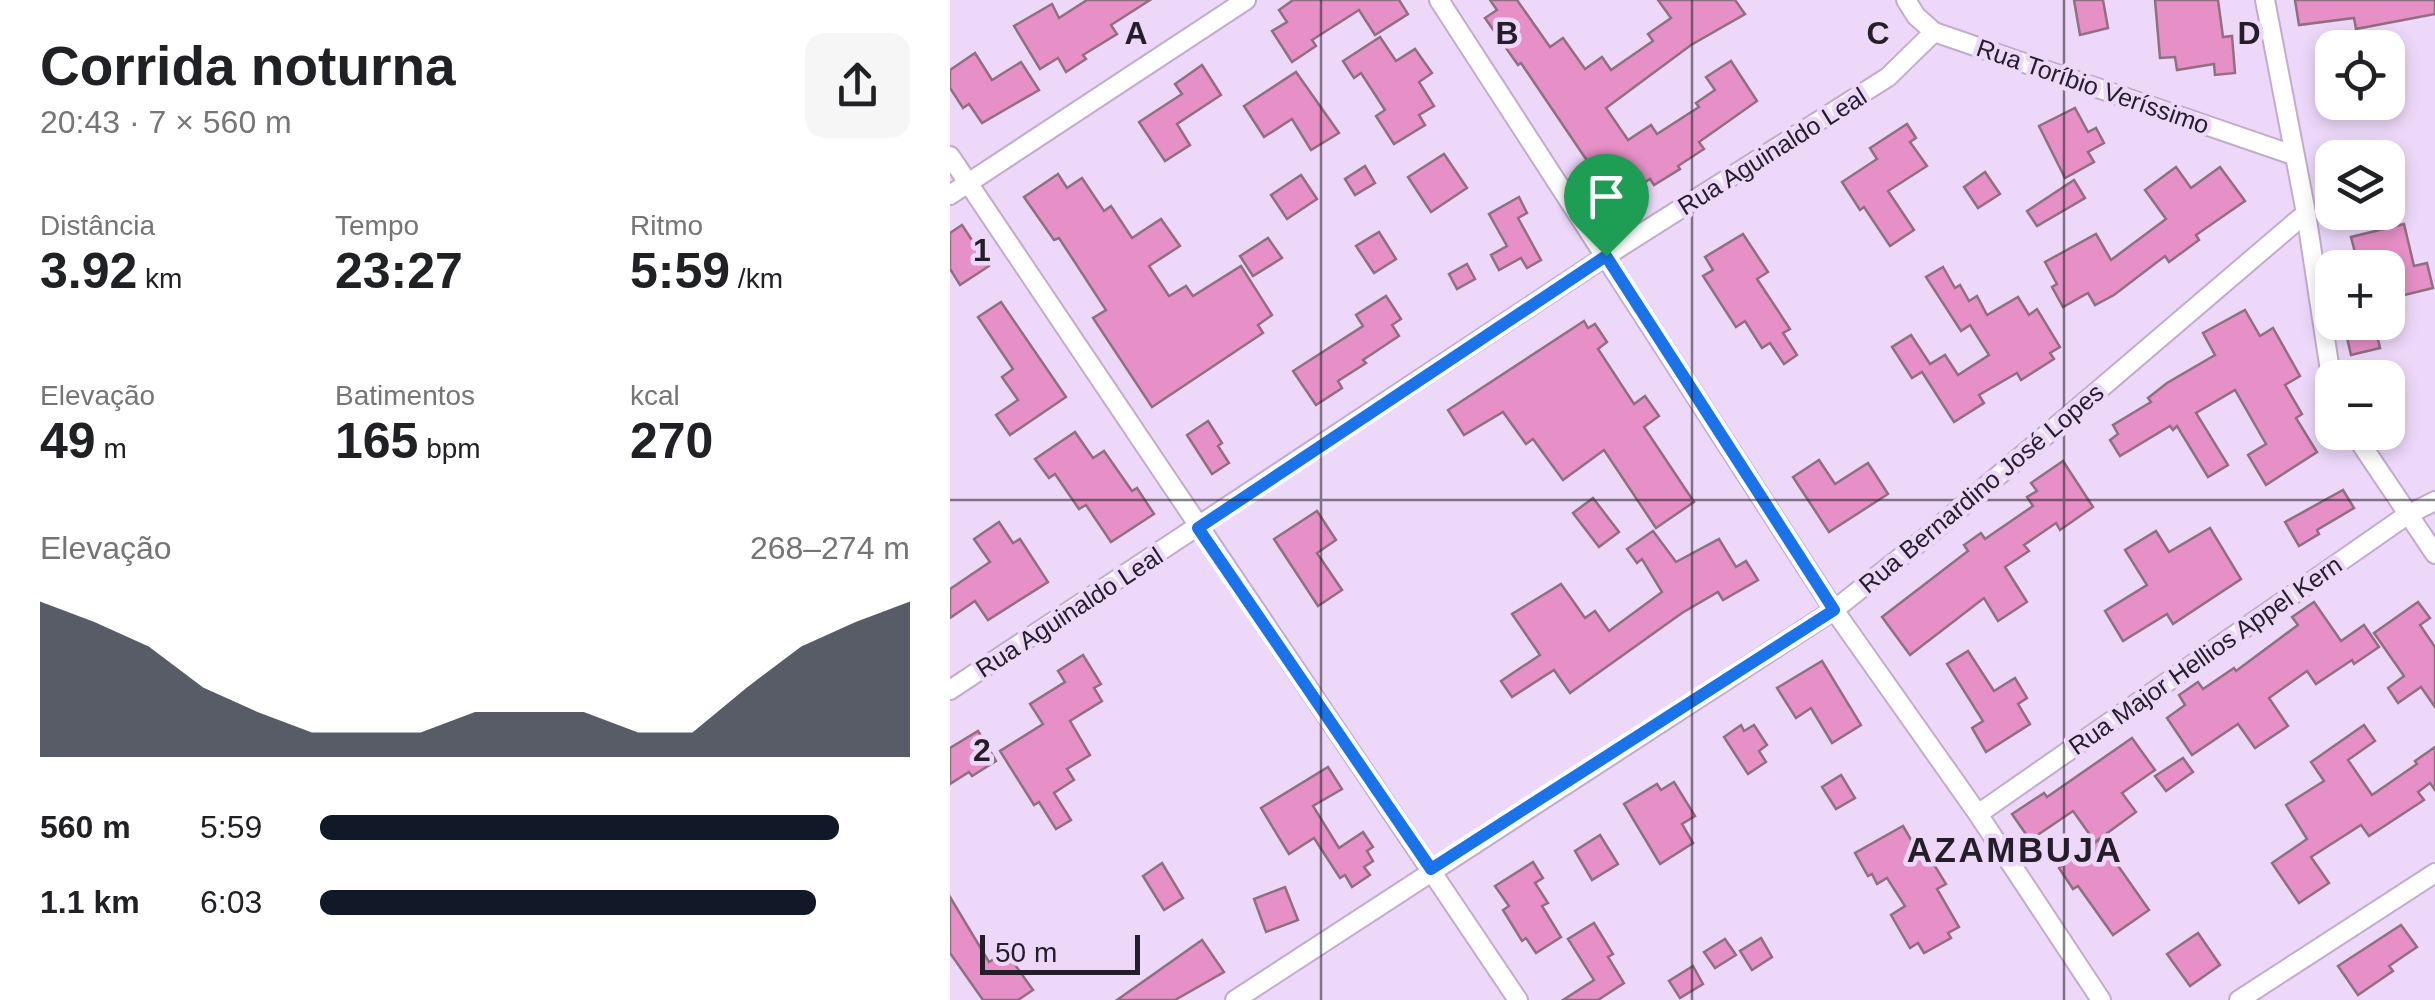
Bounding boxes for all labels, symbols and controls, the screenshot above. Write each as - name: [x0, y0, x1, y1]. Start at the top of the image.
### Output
- text: A: [1124, 15, 1148, 51]
- text: B: [1495, 15, 1519, 51]
- text: C: [1866, 15, 1890, 51]
- text: D: [2237, 15, 2261, 51]
- map controls: [2315, 30, 2405, 450]
- button: locate: [2315, 30, 2405, 120]
- button: share: [805, 33, 910, 138]
- street label: Rua Toríbio Veríssimo: [1973, 33, 2213, 139]
- text: Corrida noturna: [40, 35, 456, 97]
- street label: Rua Aguinaldo Leal: [1673, 82, 1871, 220]
- text: 20:43 · 7 × 560 m: [40, 104, 292, 140]
- button: layers: [2315, 140, 2405, 230]
- pin: [1564, 154, 1649, 257]
- icon: arrive: [1579, 169, 1634, 224]
- text: Distância: [40, 210, 155, 241]
- text: Tempo: [335, 210, 419, 241]
- text: Ritmo: [630, 210, 703, 241]
- text: 1: [973, 232, 991, 268]
- text: 3.92: [40, 243, 137, 299]
- text: 23:27: [335, 243, 463, 299]
- text: 5:59: [630, 243, 730, 299]
- button: +: [2315, 250, 2405, 340]
- text: km: [137, 263, 182, 294]
- text: /km: [730, 263, 783, 294]
- button: −: [2315, 360, 2405, 450]
- street label: Rua Bernardino José Lopes: [1853, 378, 2109, 598]
- text: Elevação: [40, 380, 155, 411]
- text: Batimentos: [335, 380, 475, 411]
- text: kcal: [630, 380, 680, 411]
- text: 49: [40, 413, 96, 469]
- text: 165: [335, 413, 418, 469]
- text: 270: [630, 413, 713, 469]
- text: m: [96, 433, 127, 464]
- text: bpm: [418, 433, 481, 464]
- text: Elevação: [40, 530, 172, 566]
- text: 268–274 m: [750, 530, 910, 566]
- street label: Rua Aguinaldo Leal: [970, 541, 1168, 683]
- street label: Rua Major Hellios Appel Kern: [2063, 550, 2347, 760]
- text: 2: [973, 732, 991, 768]
- text: 560 m: [40, 809, 131, 845]
- text: 5:59: [200, 809, 262, 845]
- district label: AZAMBUJA: [1907, 830, 2123, 869]
- text: 1.1 km: [40, 884, 140, 920]
- text: 6:03: [200, 884, 262, 920]
- scale bar: [980, 930, 1140, 974]
- text: 50 m: [995, 937, 1057, 968]

